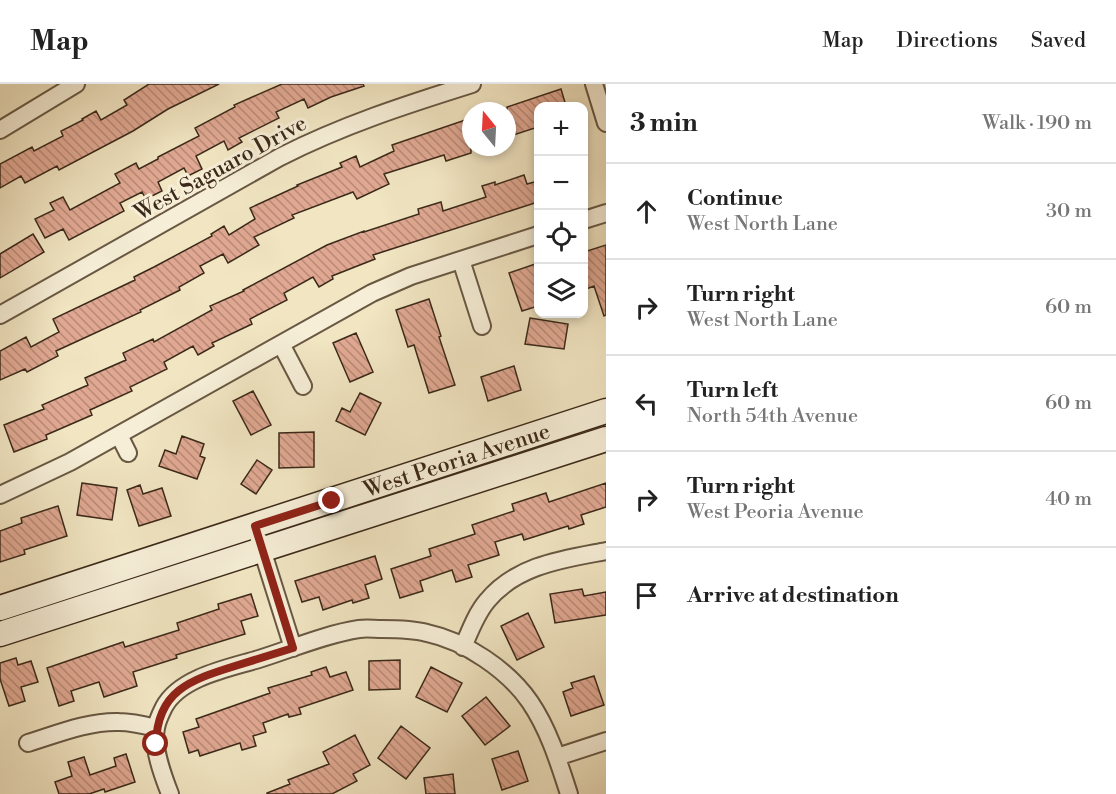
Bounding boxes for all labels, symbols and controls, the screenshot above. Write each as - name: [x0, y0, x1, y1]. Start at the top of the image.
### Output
- text: Map: [30, 24, 89, 59]
- text: Map: [822, 28, 864, 54]
- text: Directions: [897, 28, 998, 54]
- text: Saved: [1031, 28, 1086, 54]
- north arrow: [462, 102, 516, 156]
- map controls: [534, 102, 588, 318]
- button: +: [534, 102, 588, 156]
- text: 3 min: [630, 107, 698, 139]
- street label: West Saguaro Drive: [129, 110, 312, 227]
- text: Walk · 190 m: [982, 111, 1092, 136]
- button: −: [534, 156, 588, 210]
- text: Continue: [687, 185, 783, 212]
- icon: ahead: [630, 195, 663, 228]
- text: 30 m: [1046, 199, 1092, 224]
- button: locate: [534, 210, 588, 264]
- text: West North Lane: [687, 212, 838, 237]
- button: layers: [534, 264, 588, 318]
- text: Turn right: [687, 281, 795, 308]
- icon: right: [630, 291, 663, 324]
- text: 60 m: [1045, 295, 1092, 320]
- text: West North Lane: [687, 308, 838, 333]
- text: Turn left: [687, 377, 778, 404]
- icon: left: [630, 387, 663, 420]
- text: 60 m: [1045, 391, 1092, 416]
- text: North 54th Avenue: [687, 404, 858, 429]
- street label: West Peoria Avenue: [359, 418, 554, 504]
- text: Turn right: [687, 473, 795, 500]
- icon: right: [630, 483, 663, 516]
- route end: [318, 487, 344, 513]
- text: 40 m: [1045, 487, 1092, 512]
- text: West Peoria Avenue: [687, 500, 864, 525]
- icon: arrive: [630, 579, 663, 612]
- text: Arrive at destination: [687, 582, 899, 609]
- route start: [142, 730, 168, 756]

